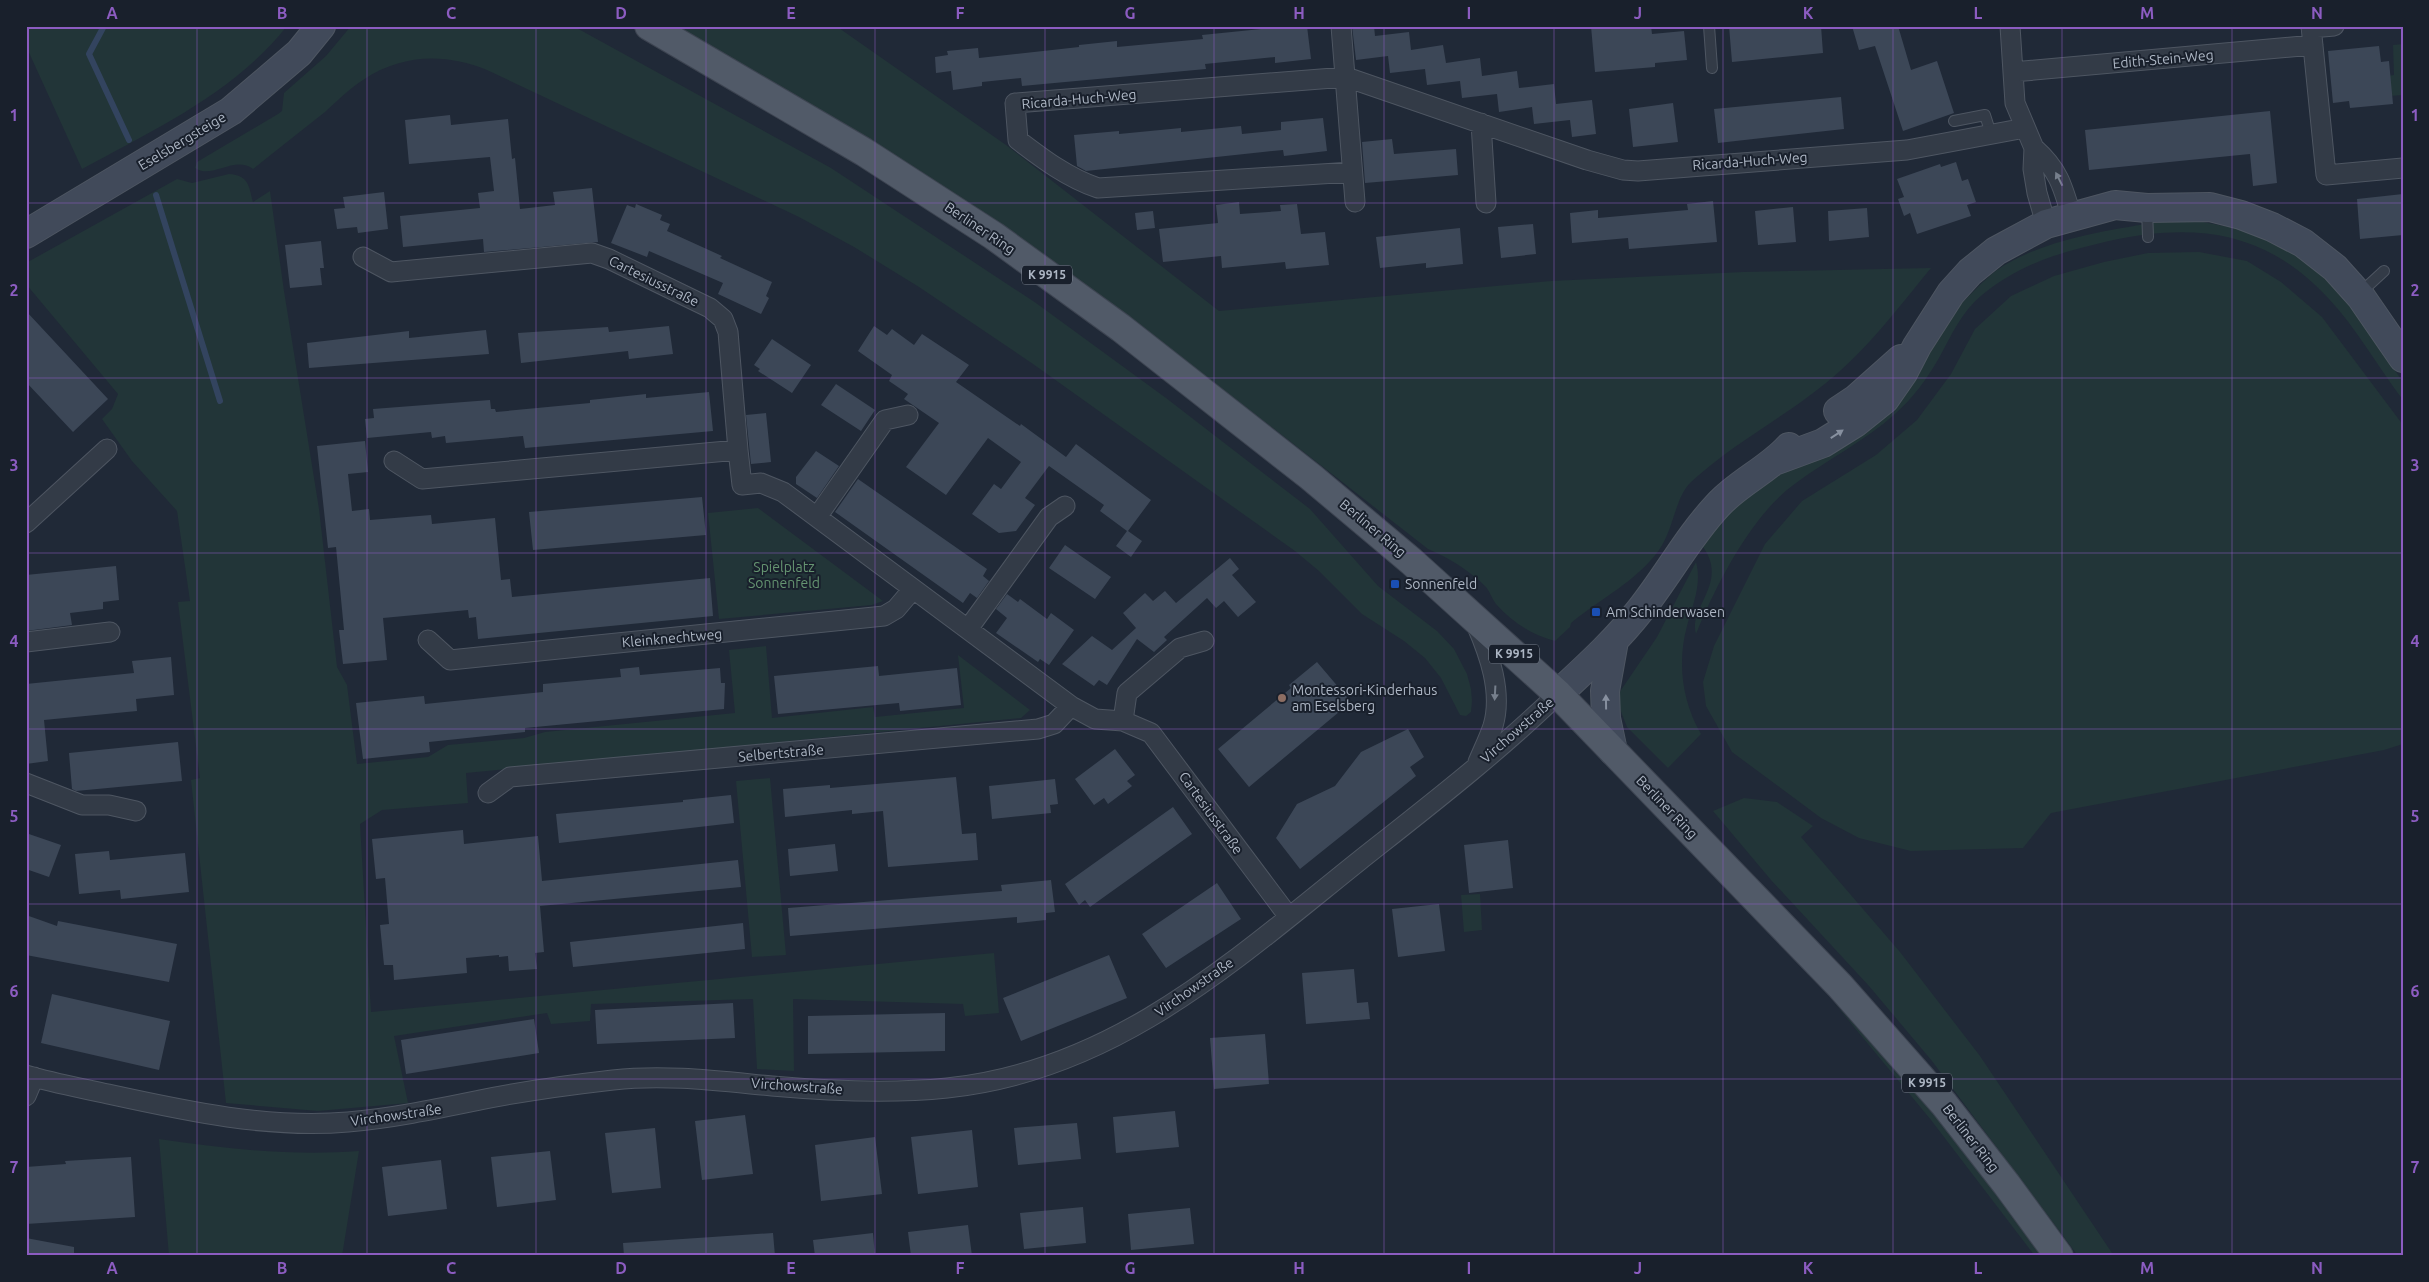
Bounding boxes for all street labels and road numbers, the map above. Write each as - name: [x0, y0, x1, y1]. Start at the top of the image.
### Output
- street label: Edith-Stein-Weg: [2112, 47, 2214, 71]
- street label: Ricarda-Huch-Weg: [1021, 86, 1137, 112]
- street label: Eselsbergsteige: [135, 109, 229, 173]
- street label: Ricarda-Huch-Weg: [1692, 149, 1808, 173]
- street label: Berliner Ring: [942, 199, 1018, 257]
- street label: Cartesiusstraße: [606, 252, 702, 310]
- road number: K 9915: [1022, 266, 1072, 284]
- street label: Berliner Ring: [1337, 496, 1409, 560]
- street label: Kleinknechtweg: [621, 626, 723, 650]
- road number: K 9915: [1489, 644, 1539, 664]
- street label: Virchowstraße: [1477, 694, 1557, 766]
- street label: Selbertstraße: [738, 741, 824, 765]
- street label: Cartesiusstraße: [1176, 769, 1246, 857]
- street label: Berliner Ring: [1633, 772, 1701, 842]
- street label: Virchowstraße: [1152, 954, 1236, 1020]
- road number: K 9915: [1902, 1074, 1952, 1092]
- street label: Virchowstraße: [751, 1075, 843, 1097]
- street label: Virchowstraße: [349, 1101, 443, 1129]
- street label: Berliner Ring: [1940, 1101, 2002, 1175]

